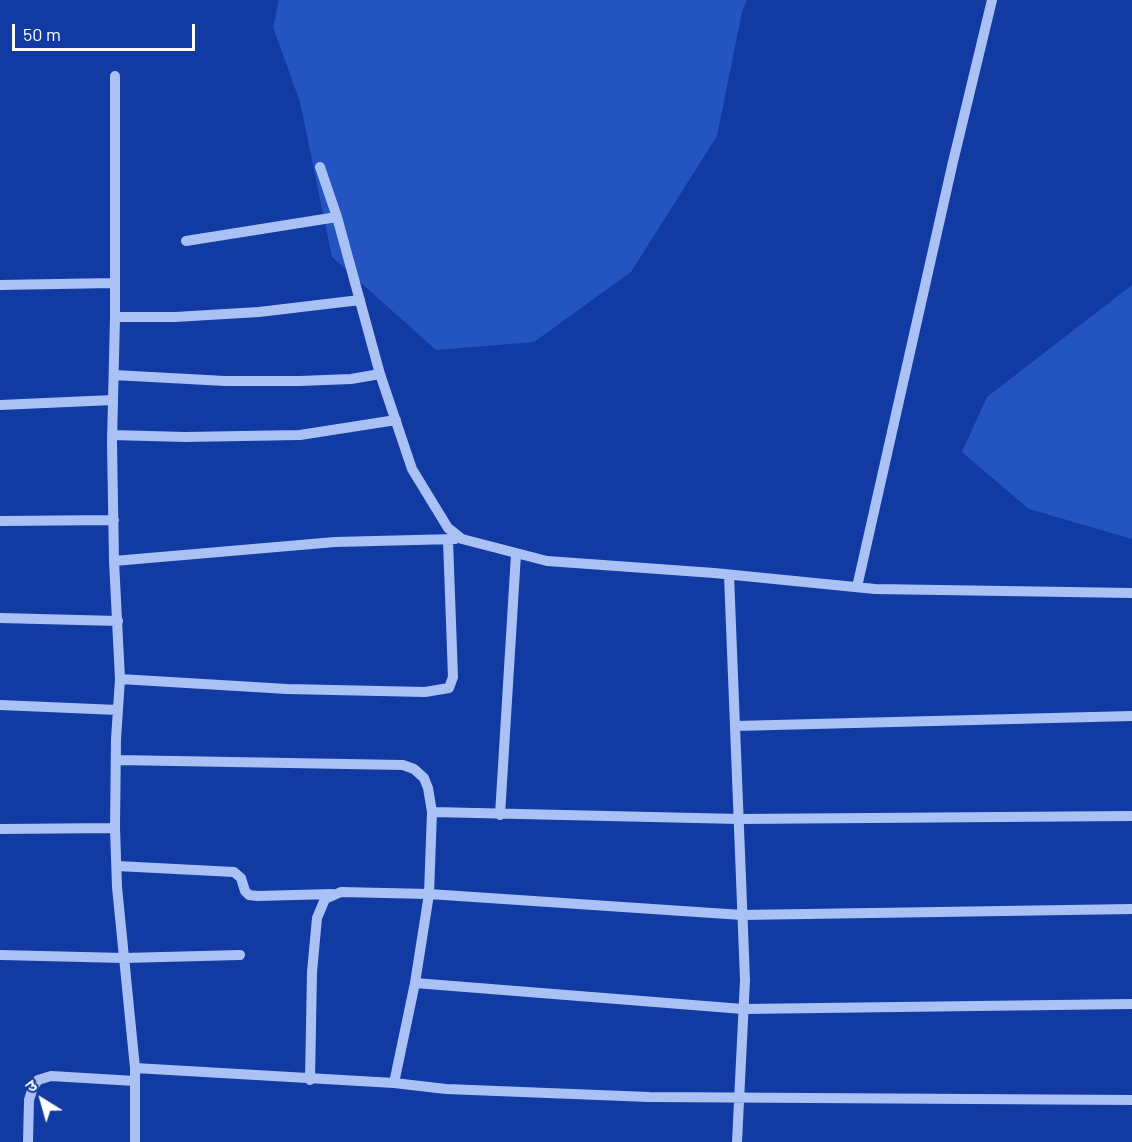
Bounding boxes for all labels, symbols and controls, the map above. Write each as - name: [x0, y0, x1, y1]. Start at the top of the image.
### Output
- scale bar: [15, 12, 198, 50]
- text: 50 m: [23, 23, 61, 45]
- north arrow: [12, 1070, 72, 1130]
- text: उ: [21, 1075, 40, 1096]

